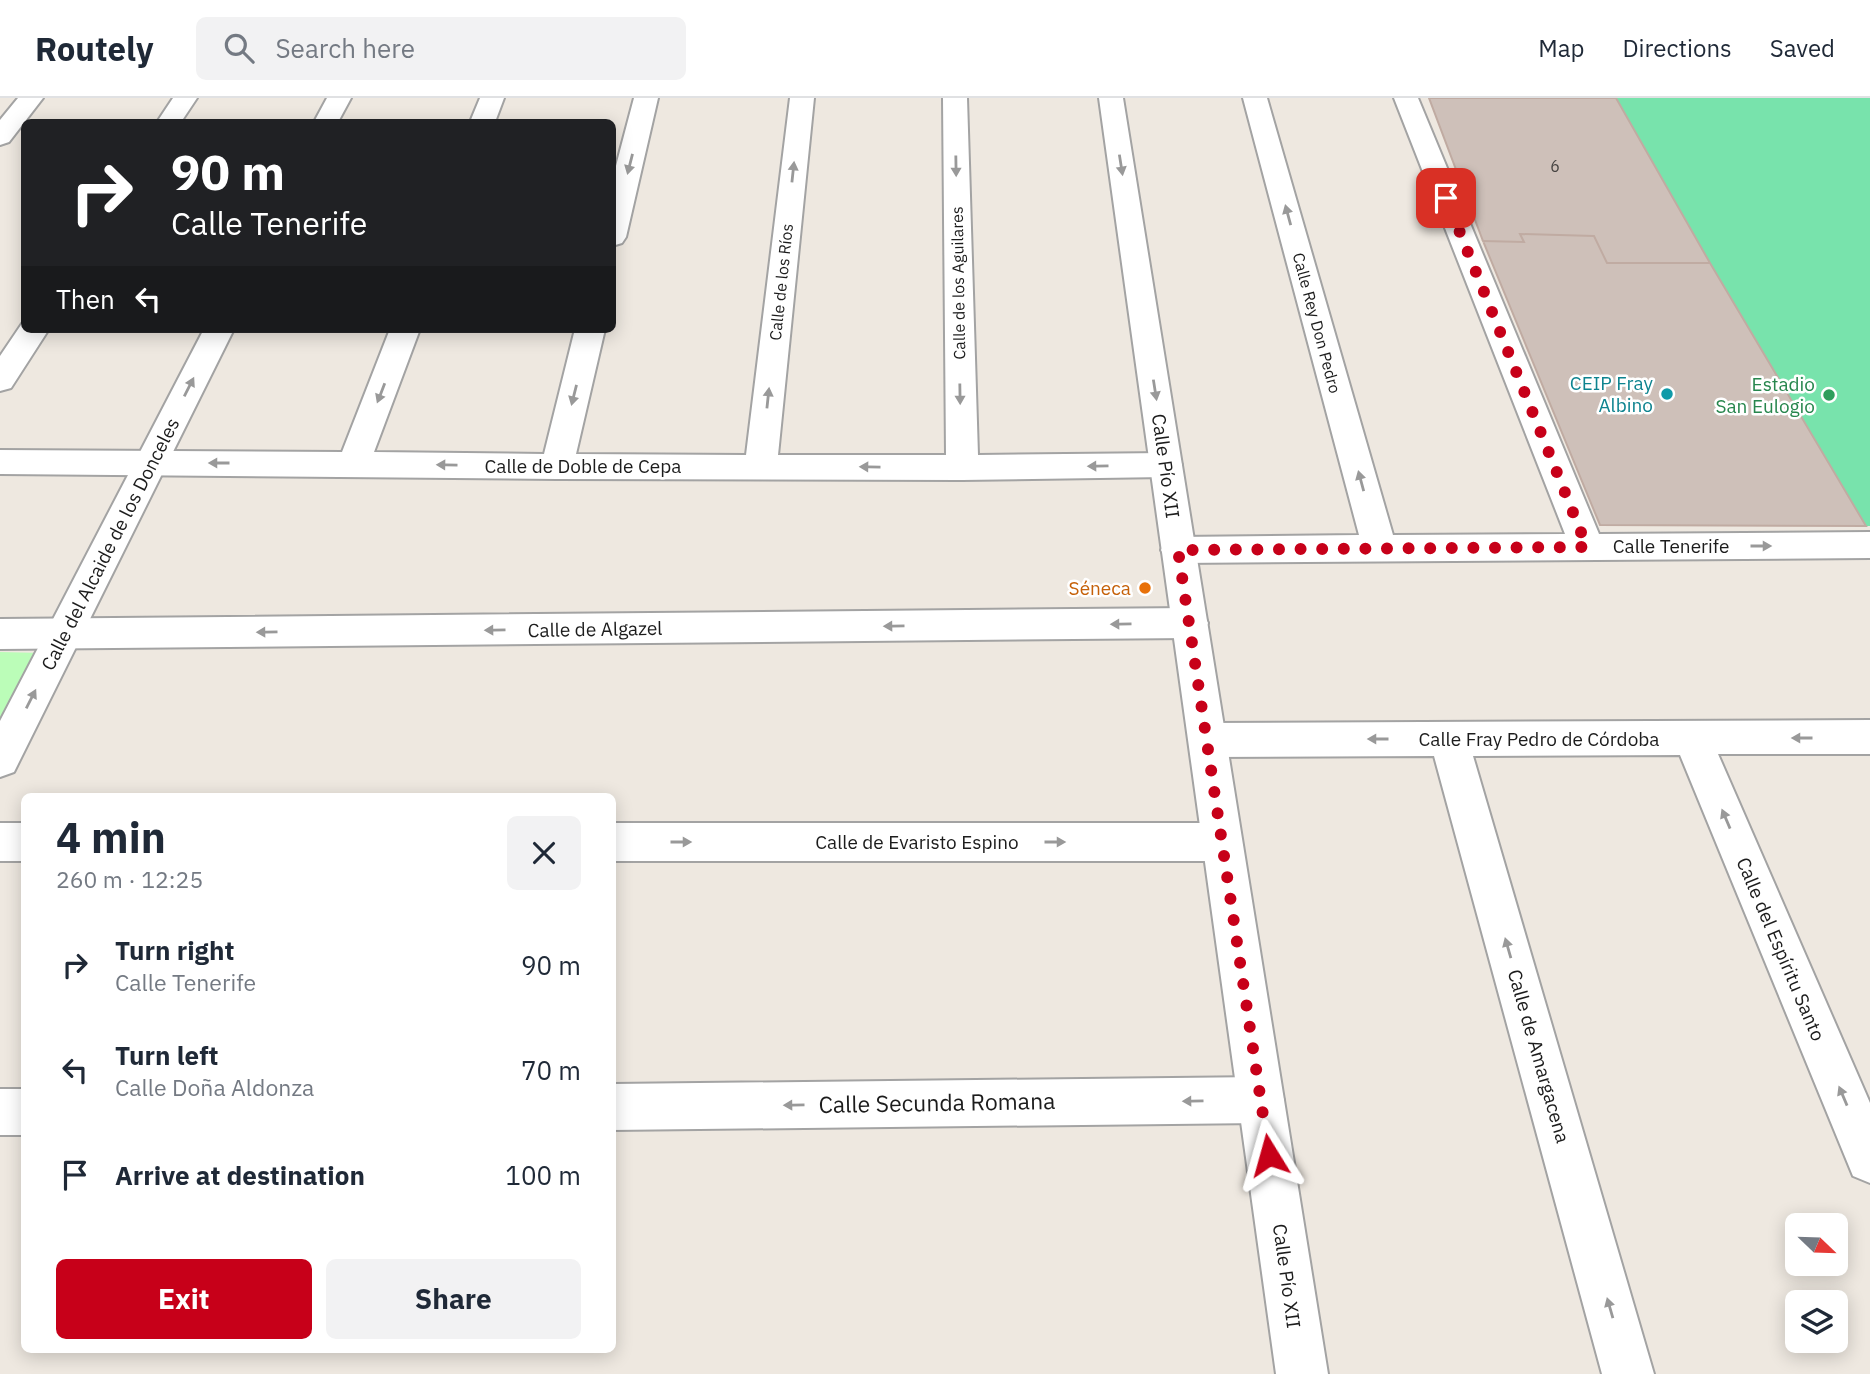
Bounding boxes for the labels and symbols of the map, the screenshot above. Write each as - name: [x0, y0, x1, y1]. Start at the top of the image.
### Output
- one-way arrow: [624, 153, 635, 175]
- one-way arrow: [951, 155, 962, 177]
- one-way arrow: [1116, 155, 1127, 177]
- house number: 6: [1550, 156, 1560, 176]
- one-way arrow: [788, 161, 799, 183]
- pin: [1416, 168, 1476, 228]
- one-way arrow: [1282, 204, 1292, 225]
- street label: Calle de los Aguilares: [947, 206, 969, 360]
- street label: Calle de los Ríos: [765, 223, 797, 341]
- street label: Calle Rey Don Pedro: [1289, 250, 1345, 396]
- place label: CEIP Fray Albino: [1570, 371, 1654, 417]
- place label: Estadio San Eulogio: [1715, 372, 1815, 418]
- one-way arrow: [183, 377, 195, 397]
- one-way arrow: [1150, 380, 1161, 402]
- one-way arrow: [375, 382, 386, 403]
- one-way arrow: [954, 383, 966, 405]
- one-way arrow: [568, 384, 579, 406]
- marker: CEIP Fray Albino: [1659, 386, 1675, 402]
- one-way arrow: [763, 387, 774, 409]
- marker: Estadio San Eulogio: [1821, 387, 1837, 403]
- street label: Calle Pío XII: [1147, 412, 1185, 520]
- street label: Calle del Alcaide de los Donceles: [36, 414, 184, 674]
- street label: Calle de Doble de Cepa: [485, 454, 681, 478]
- one-way arrow: [208, 457, 230, 468]
- one-way arrow: [436, 459, 458, 471]
- one-way arrow: [859, 461, 881, 473]
- one-way arrow: [1087, 461, 1109, 472]
- one-way arrow: [1355, 470, 1366, 492]
- street label: Calle Tenerife: [1613, 534, 1729, 558]
- one-way arrow: [1750, 540, 1772, 552]
- place label: Séneca: [1069, 576, 1131, 600]
- marker: Séneca: [1137, 580, 1153, 596]
- street label: Calle de Algazel: [527, 616, 663, 642]
- one-way arrow: [1110, 618, 1132, 629]
- one-way arrow: [883, 620, 905, 632]
- one-way arrow: [484, 624, 506, 636]
- one-way arrow: [256, 626, 278, 638]
- one-way arrow: [26, 689, 37, 709]
- street label: Calle Fray Pedro de Córdoba: [1419, 727, 1659, 751]
- one-way arrow: [1791, 732, 1813, 744]
- one-way arrow: [1367, 733, 1389, 745]
- one-way arrow: [1721, 808, 1732, 829]
- street label: Calle de Evaristo Espino: [815, 830, 1019, 854]
- one-way arrow: [670, 836, 692, 848]
- one-way arrow: [1044, 836, 1066, 848]
- street label: Calle del Espíritu Santo: [1731, 854, 1831, 1044]
- one-way arrow: [1502, 937, 1513, 959]
- street label: Calle de Amargacena: [1503, 966, 1575, 1146]
- street label: Calle Secunda Romana: [818, 1085, 1056, 1119]
- one-way arrow: [1838, 1086, 1849, 1107]
- one-way arrow: [1182, 1095, 1204, 1107]
- one-way arrow: [783, 1099, 805, 1111]
- position arrow: [1232, 1118, 1306, 1192]
- north arrow: [1785, 1213, 1848, 1276]
- street label: Calle Pío XII: [1268, 1222, 1306, 1330]
- one-way arrow: [1604, 1298, 1614, 1319]

